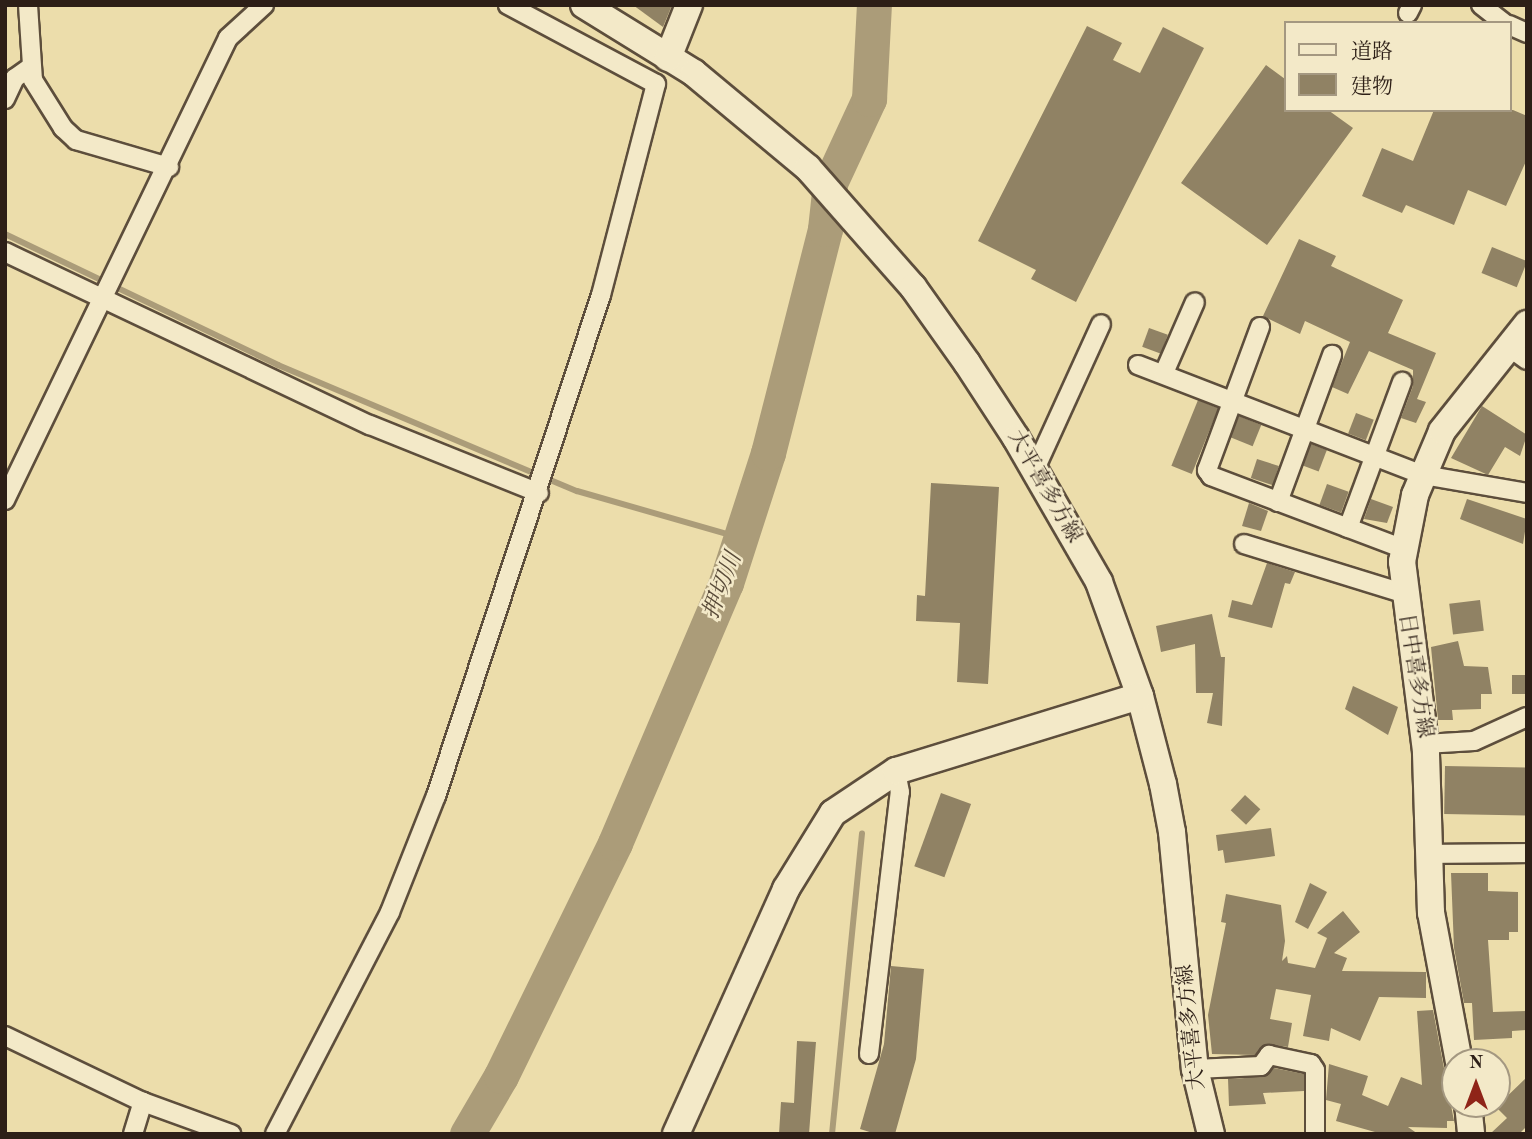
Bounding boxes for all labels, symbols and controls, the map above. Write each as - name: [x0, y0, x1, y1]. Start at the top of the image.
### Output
- legend: [1284, 21, 1511, 112]
- text: 道路: [1351, 42, 1393, 63]
- text: 建物: [1351, 77, 1393, 98]
- street label: 大平喜多方線: [1002, 426, 1086, 548]
- water label: 押切川: [698, 549, 748, 623]
- street label: 日中喜多方線: [1393, 612, 1437, 740]
- street label: 大平喜多方線: [1173, 963, 1211, 1091]
- north arrow: [1441, 1048, 1511, 1118]
- text: N: [1469, 1054, 1483, 1073]

